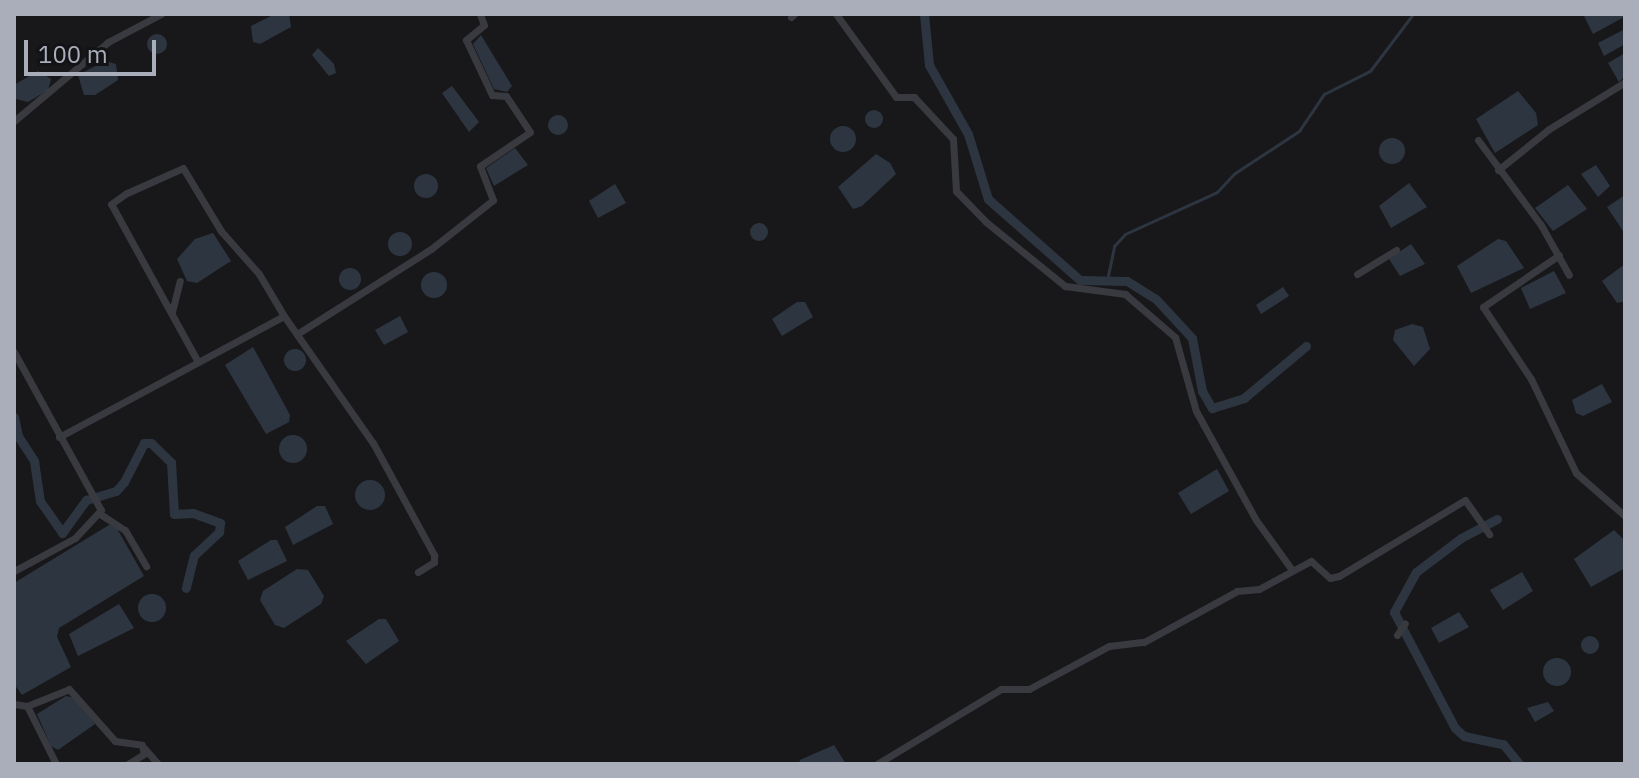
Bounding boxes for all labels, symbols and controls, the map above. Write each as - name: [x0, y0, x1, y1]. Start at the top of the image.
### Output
- scale bar: [28, 24, 160, 74]
- text: 100 m: [38, 38, 108, 70]

